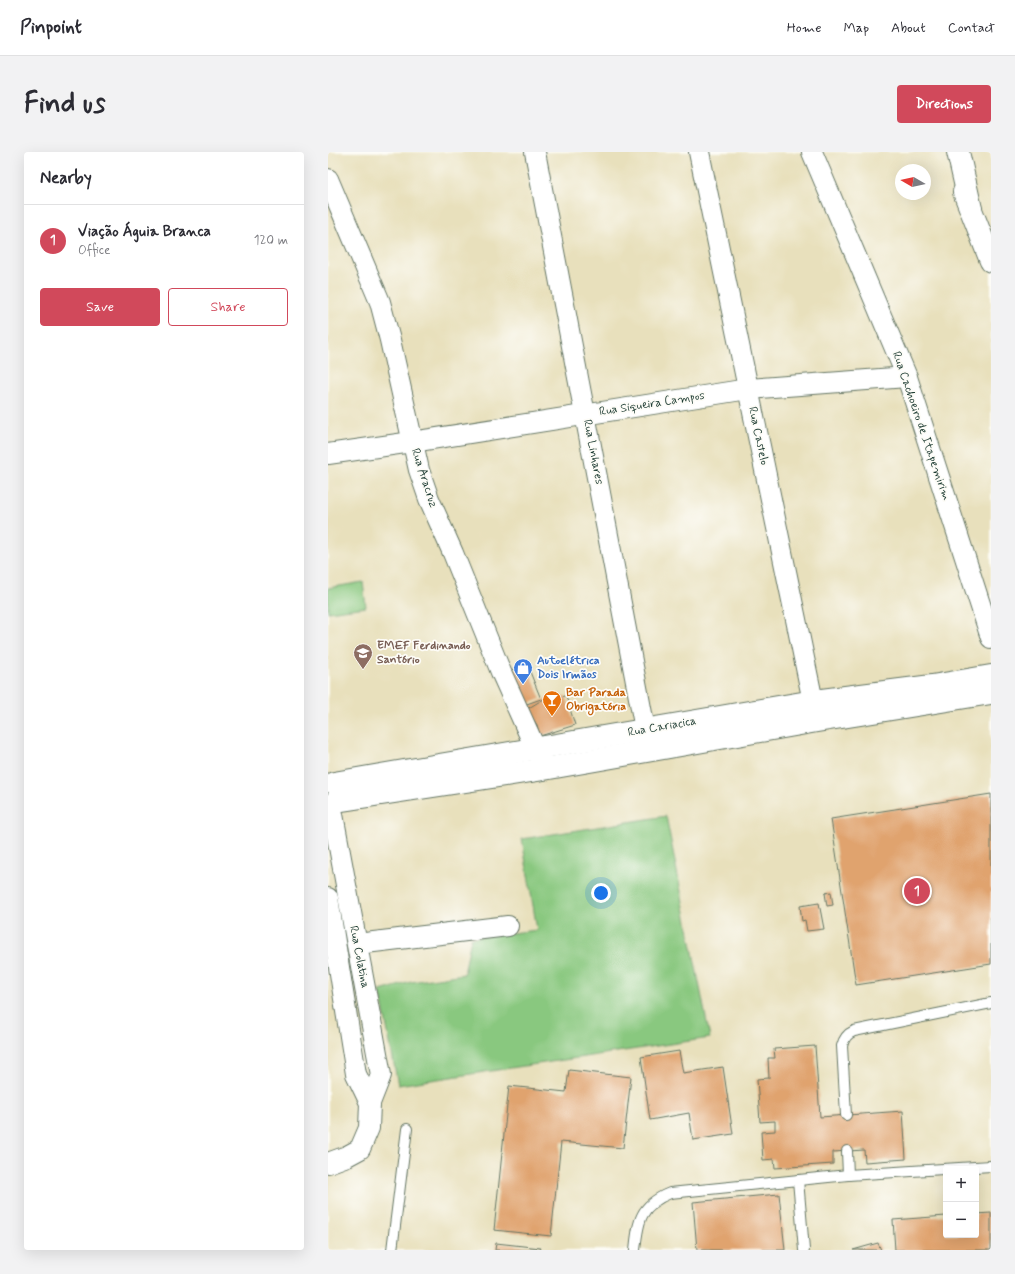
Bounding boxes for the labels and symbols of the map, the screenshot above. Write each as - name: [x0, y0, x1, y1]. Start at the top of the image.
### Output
- north arrow: [895, 164, 931, 200]
- street label: Rua Cachoeiro de Itapemirim: [888, 349, 954, 503]
- street label: Rua Siqueira Campos: [598, 388, 706, 420]
- street label: Rua Castelo: [744, 405, 772, 467]
- street label: Rua Linhares: [579, 418, 607, 486]
- street label: Rua Aracruz: [407, 446, 441, 510]
- place label: EMEF Ferdinando Santório: [377, 638, 471, 668]
- school or university icon: EMEF Ferdinando Santório: [352, 642, 374, 670]
- place label: Autoelétrica Dois Irmãos: [537, 653, 600, 683]
- shop icon: Autoelétrica Dois Irmãos: [512, 657, 534, 685]
- place label: Bar Parada Obrigatória: [566, 685, 626, 716]
- bar icon: Bar Parada Obrigatória: [541, 689, 563, 717]
- street label: Rua Cariacica: [626, 713, 698, 741]
- pin: 1: [904, 876, 930, 906]
- your location: [591, 883, 611, 903]
- street label: Rua Colatina: [345, 924, 373, 990]

